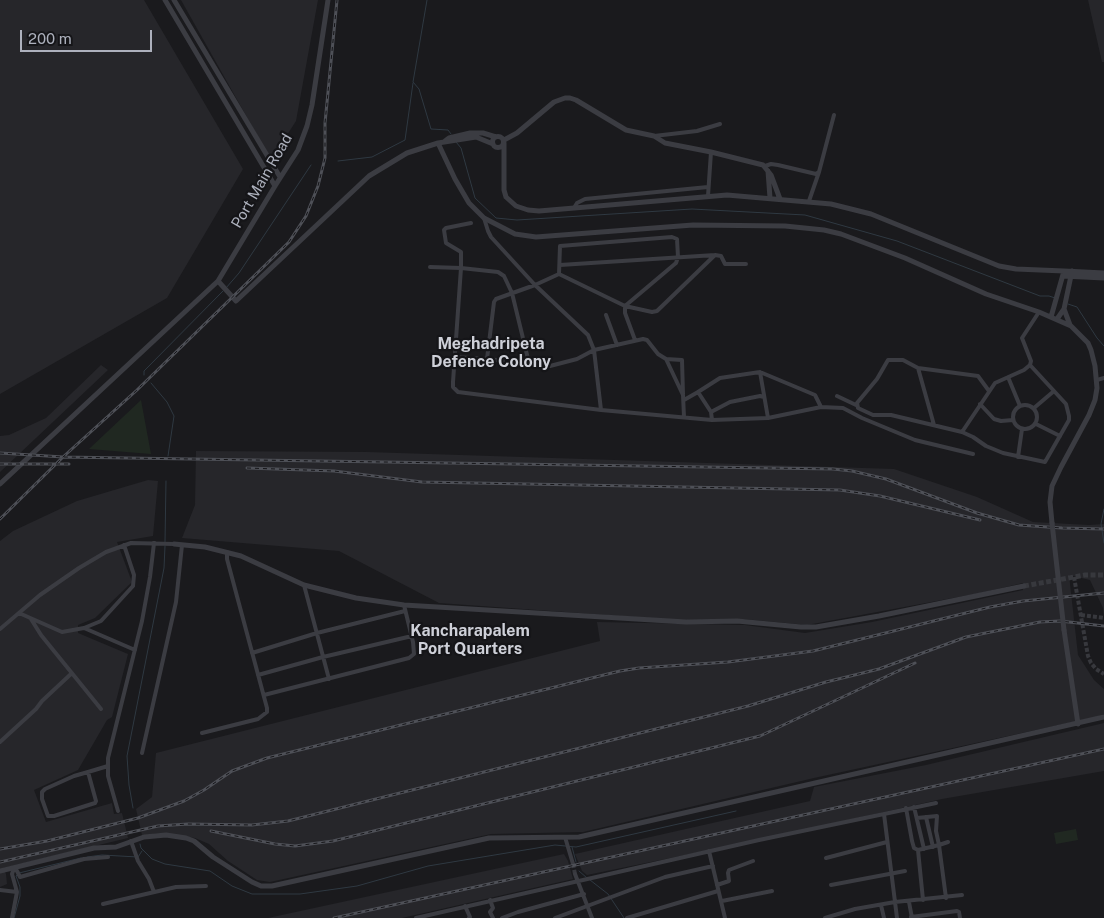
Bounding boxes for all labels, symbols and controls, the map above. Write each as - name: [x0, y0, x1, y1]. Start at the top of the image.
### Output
- scale bar: [22, 20, 155, 52]
- text: 200 m: [28, 30, 72, 47]
- street label: Port Main Road: [228, 131, 296, 231]
- district label: Meghadripeta Defence Colony: [431, 334, 551, 372]
- district label: Kancharapalem Port Quarters: [410, 621, 530, 659]

